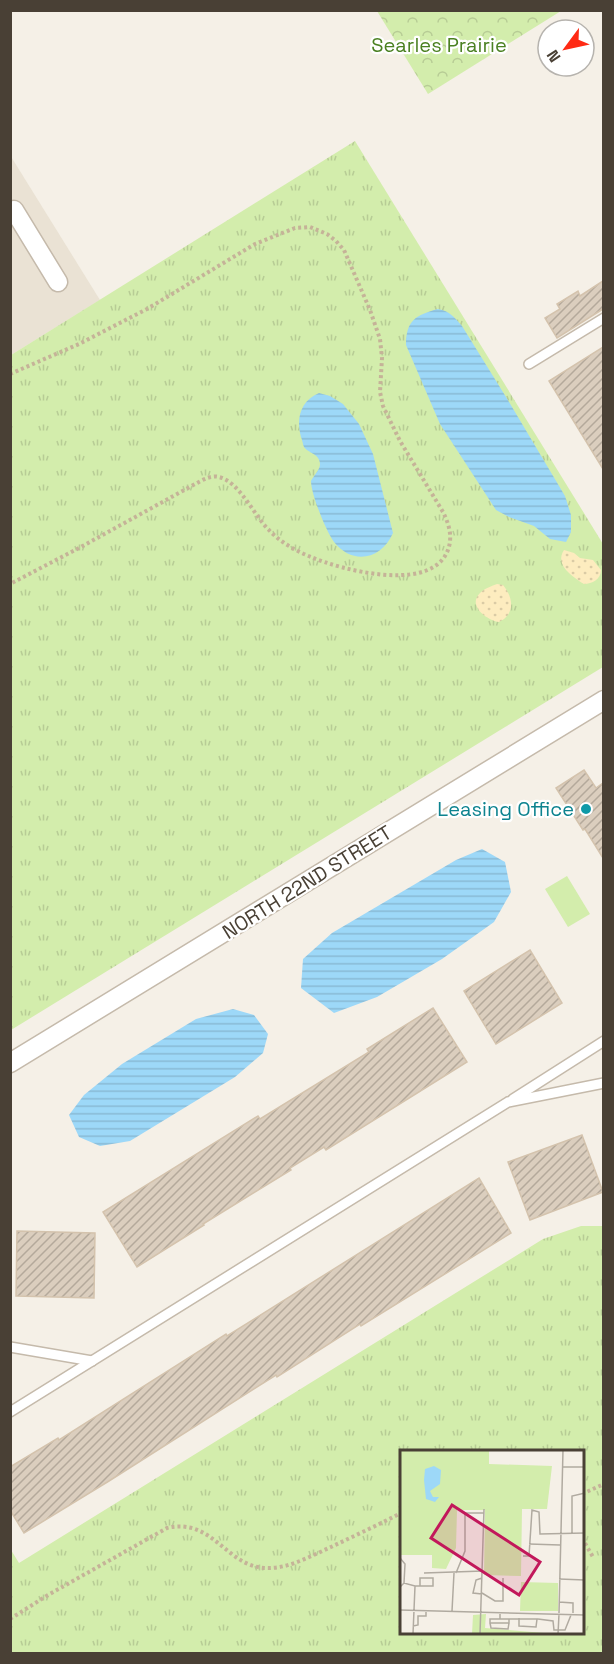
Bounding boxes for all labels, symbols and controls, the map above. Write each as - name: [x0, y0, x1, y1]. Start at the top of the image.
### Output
- north arrow: [536, 18, 596, 78]
- park label: Searles Prairie: [371, 32, 507, 58]
- text: N: [542, 46, 566, 66]
- place label: Leasing Office: [437, 796, 574, 822]
- marker: Leasing Office: [579, 802, 593, 816]
- street label: NORTH 22ND STREET: [217, 819, 397, 945]
- inset map: [400, 1450, 584, 1634]

